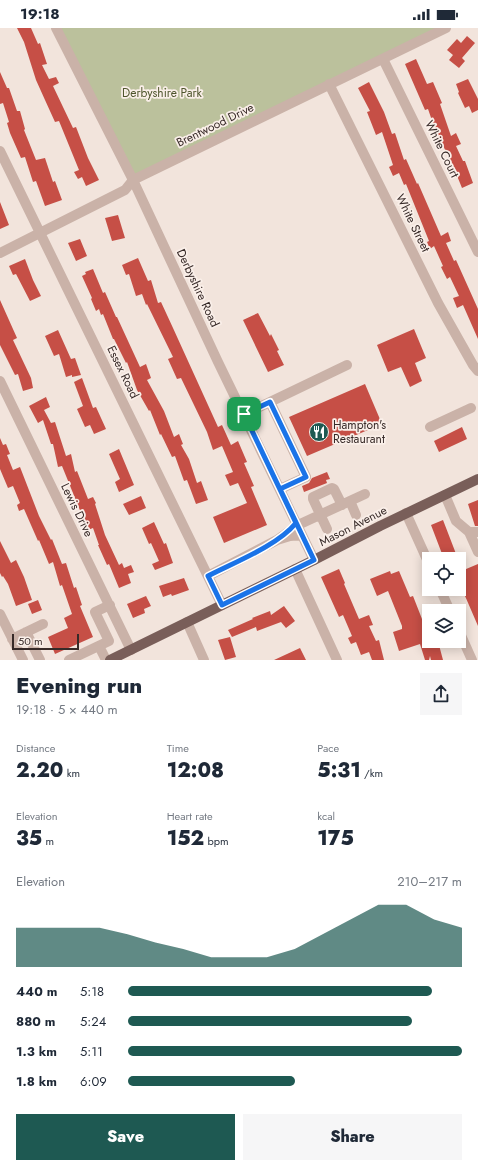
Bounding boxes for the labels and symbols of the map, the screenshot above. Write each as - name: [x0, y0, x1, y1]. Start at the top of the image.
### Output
- park label: Derbyshire Park: [122, 84, 203, 102]
- street label: Brentwood Drive: [173, 98, 257, 152]
- street label: White Court: [420, 117, 464, 181]
- street label: White Street: [391, 191, 435, 255]
- street label: Derbyshire Road: [172, 246, 224, 330]
- street label: Essex Road: [102, 343, 144, 401]
- pin: [227, 397, 261, 431]
- place label: Hampton's Restaurant: [333, 416, 386, 448]
- restaurant icon: Hampton's Restaurant: [308, 421, 330, 443]
- street label: Lewis Drive: [56, 480, 98, 540]
- street label: Mason Avenue: [316, 501, 390, 551]
- scale bar: [12, 632, 79, 651]

